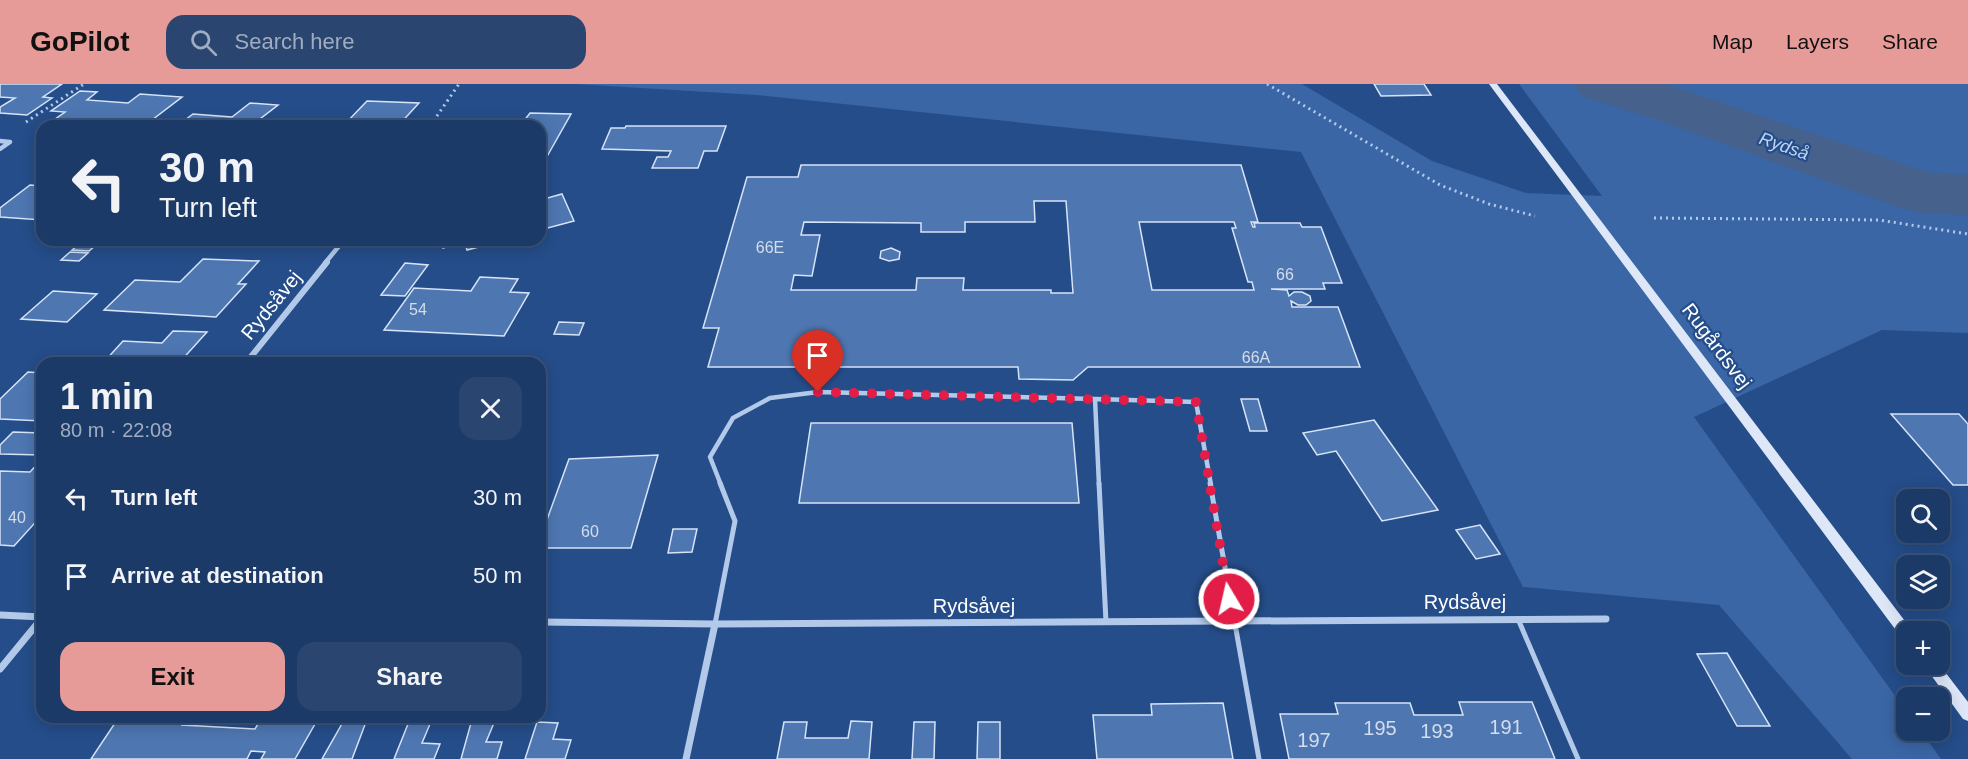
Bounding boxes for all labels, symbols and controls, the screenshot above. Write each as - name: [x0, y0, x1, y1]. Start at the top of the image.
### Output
- search box: [166, 15, 586, 69]
- text: GoPilot: [30, 26, 130, 57]
- icon: search: [187, 26, 220, 59]
- text: Search here: [235, 29, 354, 54]
- text: Map: [1712, 30, 1753, 53]
- text: Layers: [1786, 30, 1849, 53]
- text: Share: [1882, 30, 1938, 53]
- water label: Rydså: [1757, 128, 1811, 164]
- icon: left: [60, 144, 138, 222]
- text: 30 m: [159, 144, 255, 191]
- text: Turn left: [159, 193, 257, 223]
- house number: 66E: [756, 239, 784, 256]
- street label: Rydsåvej: [237, 266, 305, 344]
- house number: 66: [1276, 266, 1294, 283]
- street label: Rugårdsvej: [1678, 299, 1756, 393]
- house number: 54: [409, 301, 427, 318]
- pin: [792, 330, 843, 392]
- icon: arrive: [801, 339, 834, 372]
- house number: 66A: [1242, 349, 1271, 366]
- text: 1 min: [60, 376, 154, 417]
- button: close: [459, 377, 522, 440]
- text: 80 m · 22:08: [60, 419, 172, 441]
- icon: left: [60, 482, 93, 515]
- text: Turn left: [111, 485, 197, 510]
- text: 30 m: [473, 485, 522, 510]
- map controls: [1896, 489, 1950, 741]
- button: search: [1896, 489, 1950, 543]
- house number: 40: [8, 509, 26, 526]
- house number: 60: [581, 523, 599, 540]
- button: layers: [1896, 555, 1950, 609]
- icon: arrive: [60, 560, 93, 593]
- text: Arrive at destination: [111, 563, 324, 588]
- text: 50 m: [473, 563, 522, 588]
- position arrow: [1197, 567, 1261, 631]
- street label: Rydsåvej: [1424, 591, 1506, 613]
- street label: Rydsåvej: [933, 595, 1015, 617]
- button: +: [1896, 621, 1950, 675]
- button: Exit: [60, 642, 285, 711]
- button: Share: [297, 642, 522, 711]
- button: −: [1896, 687, 1950, 741]
- house number: 191: [1489, 716, 1523, 738]
- house number: 195: [1363, 717, 1397, 739]
- house number: 193: [1420, 720, 1454, 742]
- house number: 197: [1297, 729, 1331, 751]

